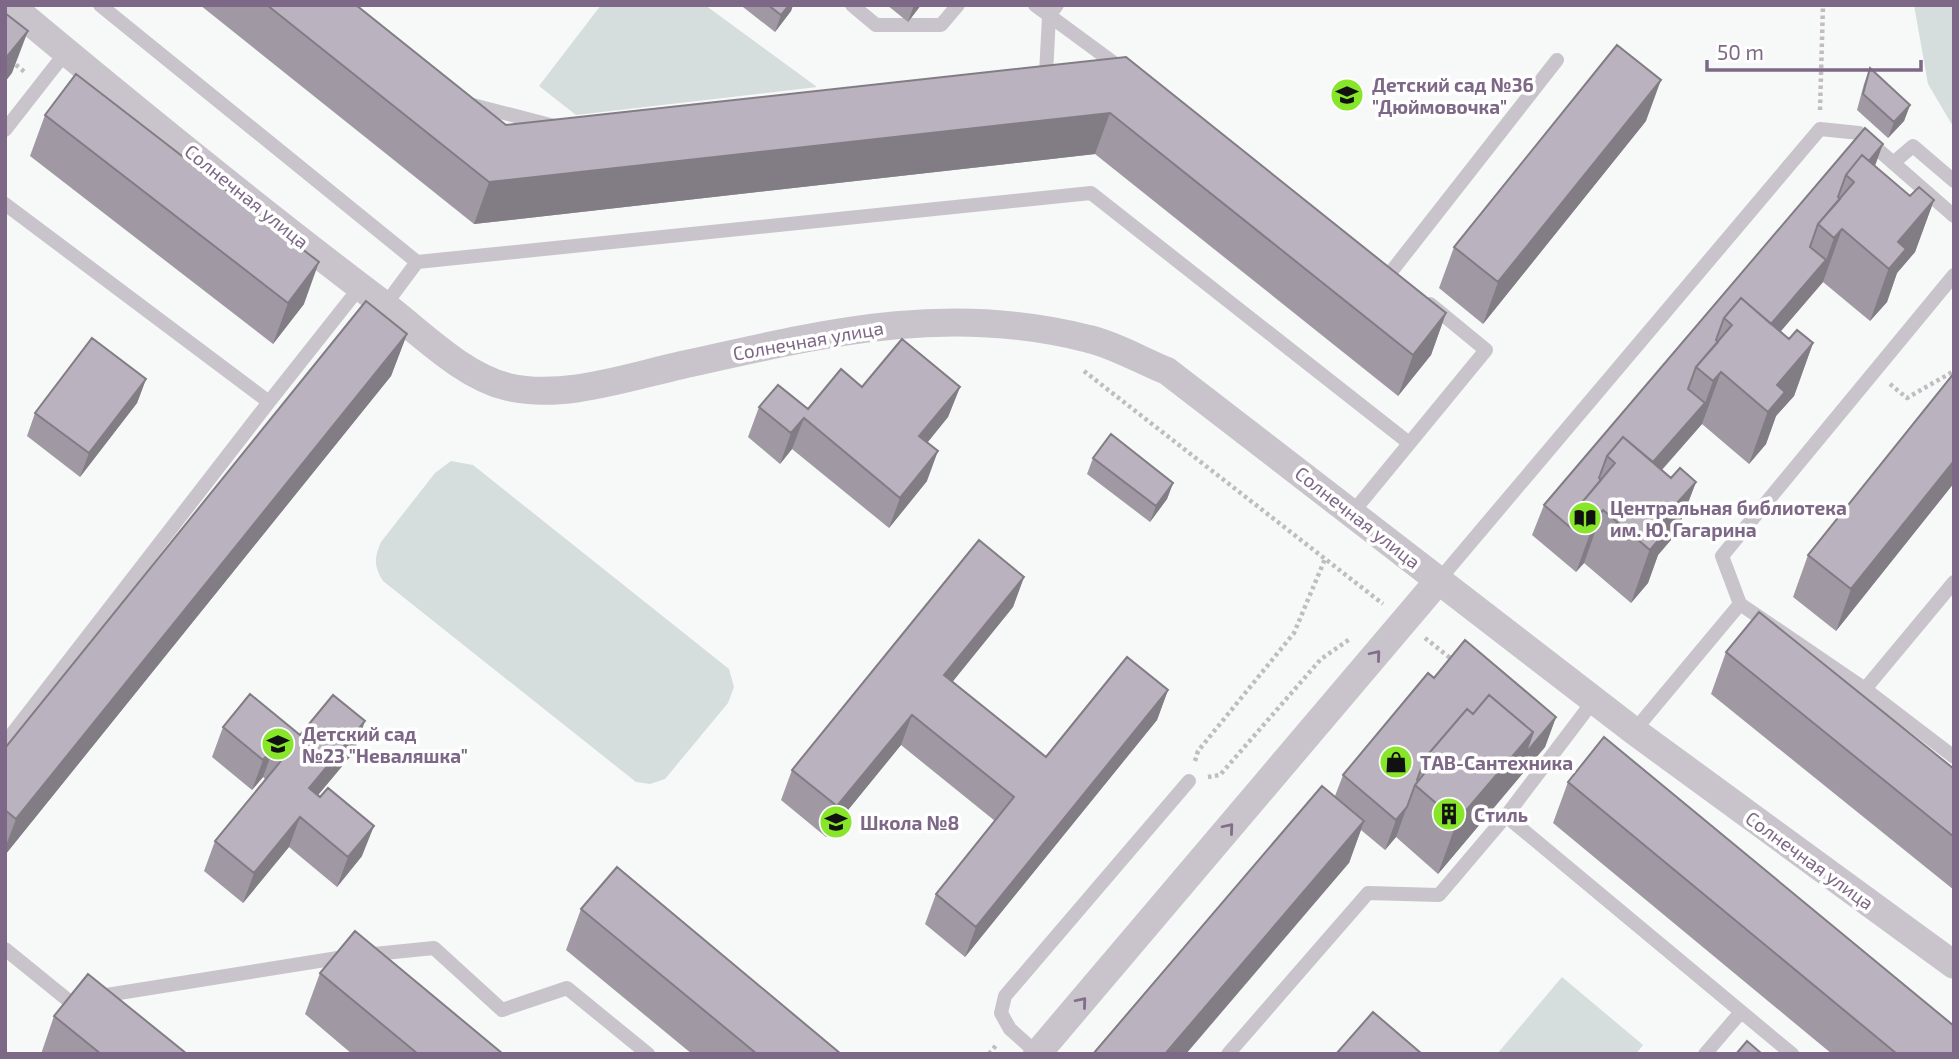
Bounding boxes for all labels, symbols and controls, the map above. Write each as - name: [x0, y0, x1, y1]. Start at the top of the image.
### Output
- scale bar: [1707, 28, 1920, 72]
- text: 50 m: [1717, 39, 1764, 64]
- place label: Детский сад №36 "Дюймовочка": [1372, 73, 1534, 118]
- school or university icon: Детский сад №36 "Дюймовочка": [1328, 76, 1366, 114]
- street label: Солнечная улица: [180, 139, 314, 254]
- street label: Солнечная улица: [731, 315, 885, 366]
- street label: Солнечная улица: [1290, 461, 1425, 574]
- place label: Центральная библиотека им. Ю. Гагарина: [1610, 496, 1847, 541]
- library icon: Центральная библиотека им. Ю. Гагарина: [1566, 499, 1604, 537]
- one-way arrow: [1368, 650, 1380, 663]
- place label: Детский сад №23 "Неваляшка": [302, 722, 468, 767]
- school or university icon: Детский сад №23 "Неваляшка": [259, 725, 297, 763]
- shop icon: ТАВ-Сантехника: [1377, 743, 1415, 781]
- place label: ТАВ-Сантехника: [1420, 751, 1573, 774]
- building icon: Стиль: [1430, 795, 1468, 833]
- school or university icon: Школа №8: [817, 803, 855, 841]
- place label: Стиль: [1474, 803, 1528, 826]
- street label: Солнечная улица: [1741, 806, 1879, 915]
- place label: Школа №8: [860, 811, 959, 834]
- one-way arrow: [1221, 824, 1233, 837]
- one-way arrow: [1073, 997, 1086, 1009]

